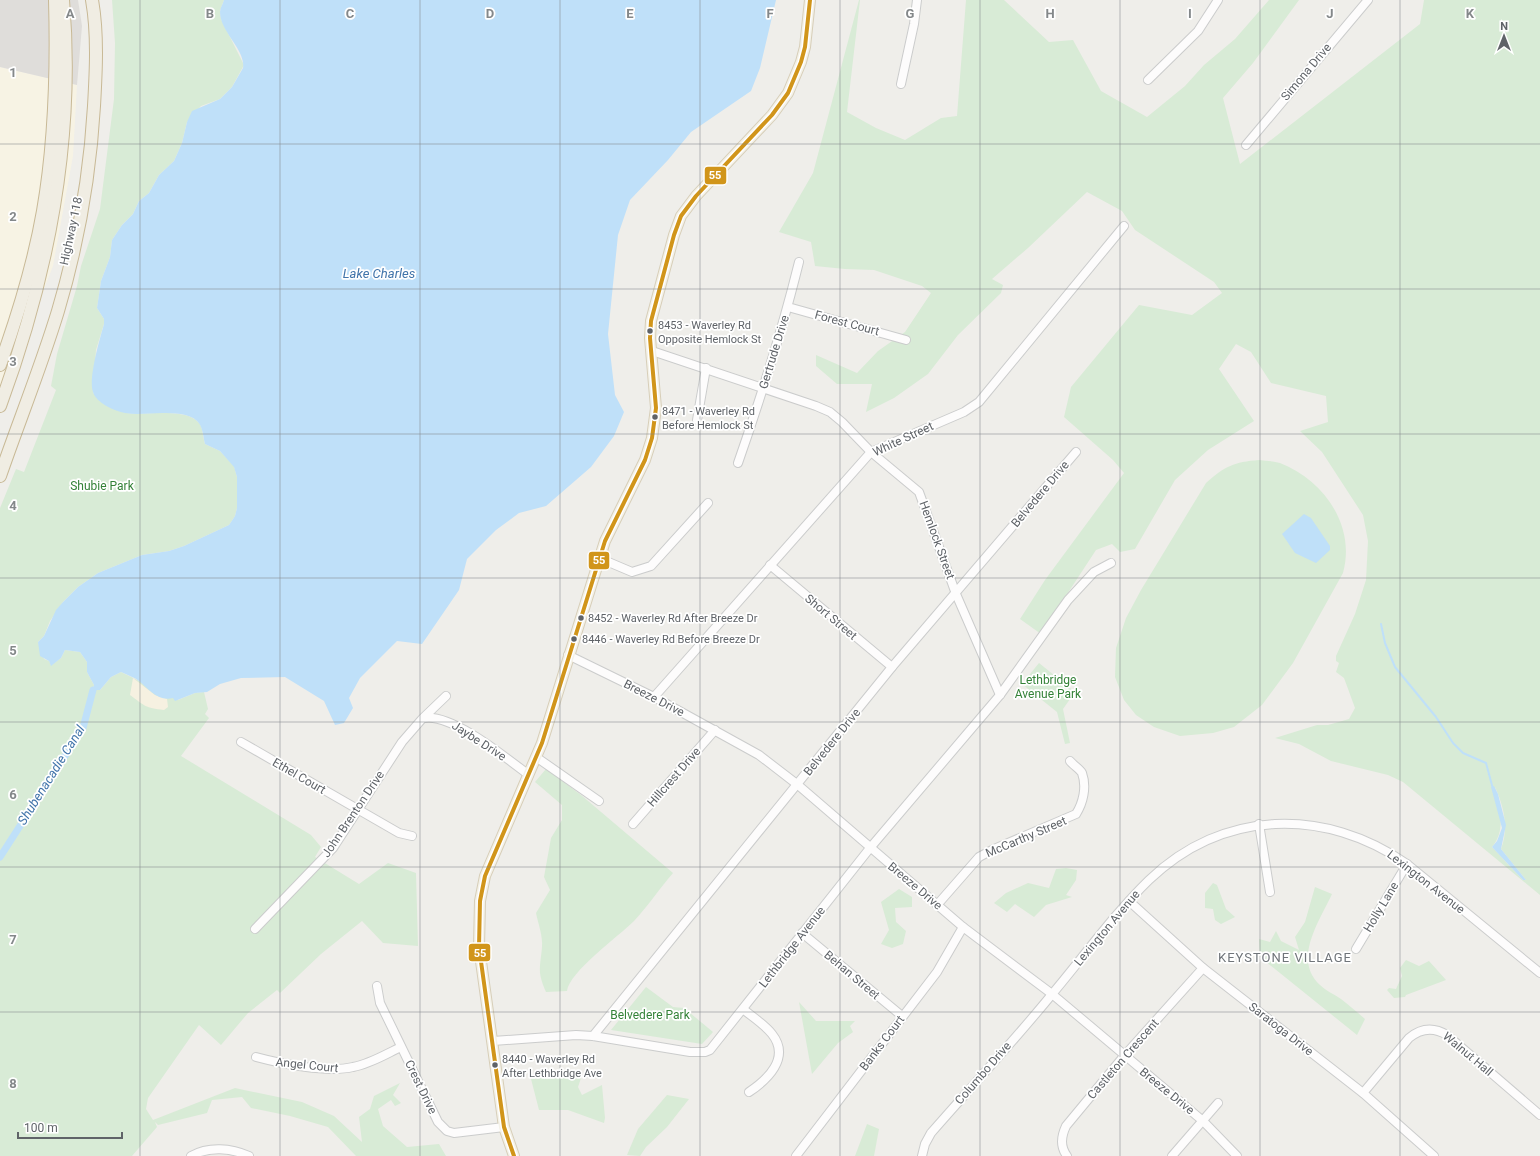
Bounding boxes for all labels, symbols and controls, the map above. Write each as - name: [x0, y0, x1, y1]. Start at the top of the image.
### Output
- text: A: [66, 6, 75, 21]
- text: B: [206, 6, 214, 21]
- text: C: [346, 6, 355, 21]
- text: D: [486, 6, 494, 21]
- text: E: [626, 6, 634, 21]
- text: F: [766, 6, 774, 21]
- text: G: [906, 6, 915, 21]
- text: H: [1045, 6, 1055, 21]
- text: I: [1188, 6, 1192, 21]
- text: J: [1326, 6, 1334, 21]
- text: K: [1466, 6, 1475, 21]
- north arrow: [1484, 16, 1524, 56]
- text: N: [1500, 20, 1508, 33]
- street label: Simona Drive: [1278, 40, 1334, 104]
- text: 1: [9, 65, 17, 80]
- line badge: 55: [704, 166, 727, 185]
- text: 55: [709, 169, 721, 182]
- street label: Highway 118: [57, 195, 85, 266]
- text: 2: [9, 209, 17, 224]
- water label: Lake Charles: [343, 266, 416, 281]
- street label: Forest Court: [813, 308, 881, 338]
- street label: Gertrude Drive: [756, 313, 792, 391]
- place label: 8453 - Waverley Rd Opposite Hemlock St: [658, 319, 762, 346]
- marker: 8453 - Waverley Rd Opposite Hemlock St: [645, 326, 655, 336]
- text: 3: [9, 354, 17, 369]
- place label: 8471 - Waverley Rd Before Hemlock St: [662, 405, 755, 432]
- marker: 8471 - Waverley Rd Before Hemlock St: [650, 412, 660, 422]
- street label: White Street: [871, 419, 936, 459]
- street label: Belvedere Drive: [1008, 458, 1072, 530]
- park label: Shubie Park: [70, 479, 135, 493]
- text: 4: [9, 498, 17, 513]
- street label: Hemlock Street: [916, 499, 958, 581]
- line badge: 55: [588, 551, 610, 570]
- text: 55: [593, 554, 605, 567]
- street label: Short Street: [802, 591, 860, 643]
- place label: 8452 - Waverley Rd After Breeze Dr: [588, 612, 758, 625]
- marker: 8452 - Waverley Rd After Breeze Dr: [576, 613, 586, 623]
- place label: 8446 - Waverley Rd Before Breeze Dr: [582, 633, 760, 646]
- marker: 8446 - Waverley Rd Before Breeze Dr: [569, 634, 579, 644]
- text: 5: [9, 643, 17, 658]
- park label: Lethbridge Avenue Park: [1015, 673, 1082, 701]
- street label: Breeze Drive: [621, 677, 687, 719]
- street label: Belvedere Drive: [801, 706, 863, 778]
- street label: Jaybe Drive: [449, 718, 509, 764]
- water label: Shubenacadie Canal: [14, 722, 88, 828]
- street label: Hillcrest Drive: [644, 744, 704, 810]
- street label: Ethel Court: [270, 755, 328, 797]
- street label: John Brenton Drive: [319, 768, 387, 860]
- text: 6: [9, 787, 17, 802]
- street label: McCarthy Street: [984, 814, 1069, 860]
- street label: Lexington Avenue: [1384, 847, 1468, 917]
- street label: Breeze Drive: [885, 859, 945, 913]
- street label: Holly Lane: [1361, 879, 1401, 935]
- street label: Lexington Avenue: [1071, 887, 1143, 969]
- street label: Lethbridge Avenue: [756, 904, 828, 990]
- text: 7: [9, 932, 17, 947]
- line badge: 55: [468, 943, 491, 962]
- text: 55: [474, 947, 486, 960]
- street label: Behan Street: [821, 948, 883, 1002]
- district label: KEYSTONE VILLAGE: [1218, 950, 1352, 965]
- street label: Saratoga Drive: [1246, 1000, 1316, 1058]
- park label: Belvedere Park: [610, 1008, 691, 1022]
- street label: Banks Court: [857, 1013, 907, 1073]
- street label: Castleton Crescent: [1084, 1016, 1162, 1102]
- street label: Walnut Hall: [1440, 1029, 1496, 1079]
- street label: Columbo Drive: [952, 1039, 1014, 1107]
- place label: 8440 - Waverley Rd After Lethbridge Ave: [502, 1053, 602, 1080]
- street label: Angel Court: [275, 1055, 339, 1075]
- street label: Crest Drive: [402, 1058, 440, 1116]
- marker: 8440 - Waverley Rd After Lethbridge Ave: [490, 1060, 500, 1070]
- street label: Breeze Drive: [1137, 1065, 1197, 1117]
- text: 8: [9, 1076, 17, 1091]
- scale bar: [18, 1114, 122, 1140]
- text: 100 m: [24, 1121, 58, 1135]

